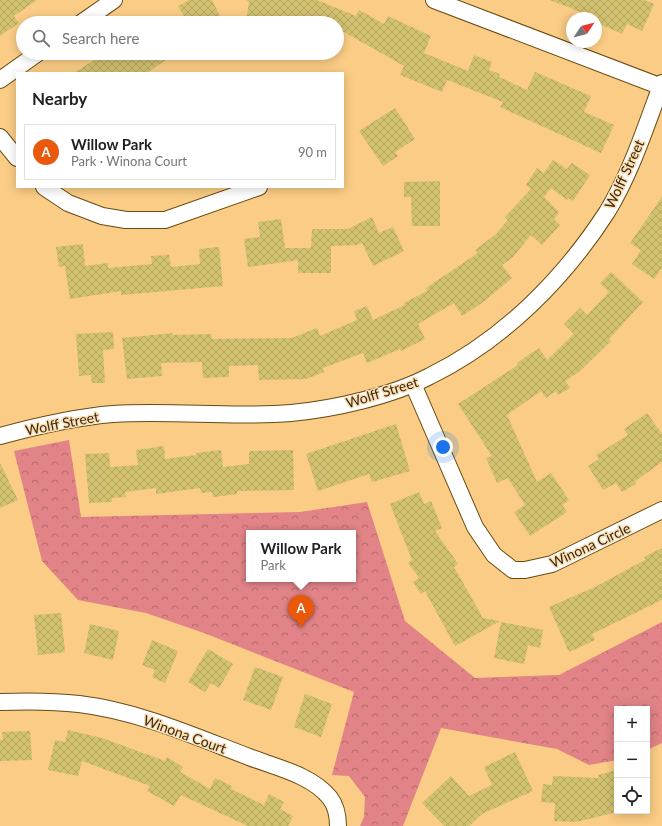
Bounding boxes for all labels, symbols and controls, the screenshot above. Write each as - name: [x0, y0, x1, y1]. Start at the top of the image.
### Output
- north arrow: [566, 12, 602, 48]
- search box: [16, 16, 344, 60]
- icon: search: [30, 27, 52, 49]
- text: Search here: [62, 29, 139, 47]
- text: Nearby: [32, 88, 87, 109]
- text: Willow Park: [71, 135, 152, 153]
- street label: Wolff Street: [601, 137, 647, 211]
- text: A: [41, 144, 51, 160]
- text: 90 m: [298, 144, 327, 160]
- text: Park · Winona Court: [71, 153, 187, 169]
- street label: Wolff Street: [344, 373, 420, 411]
- street label: Wolff Street: [24, 408, 100, 438]
- your location: [433, 437, 453, 457]
- street label: Winona Circle: [547, 519, 633, 571]
- popup: [246, 530, 356, 582]
- text: Willow Park: [260, 539, 342, 557]
- text: Park: [260, 557, 286, 573]
- pin: A: [288, 595, 314, 628]
- map controls: [614, 706, 650, 814]
- button: +: [614, 706, 650, 742]
- street label: Winona Court: [141, 711, 229, 757]
- button: −: [614, 742, 650, 778]
- button: locate: [614, 778, 650, 814]

